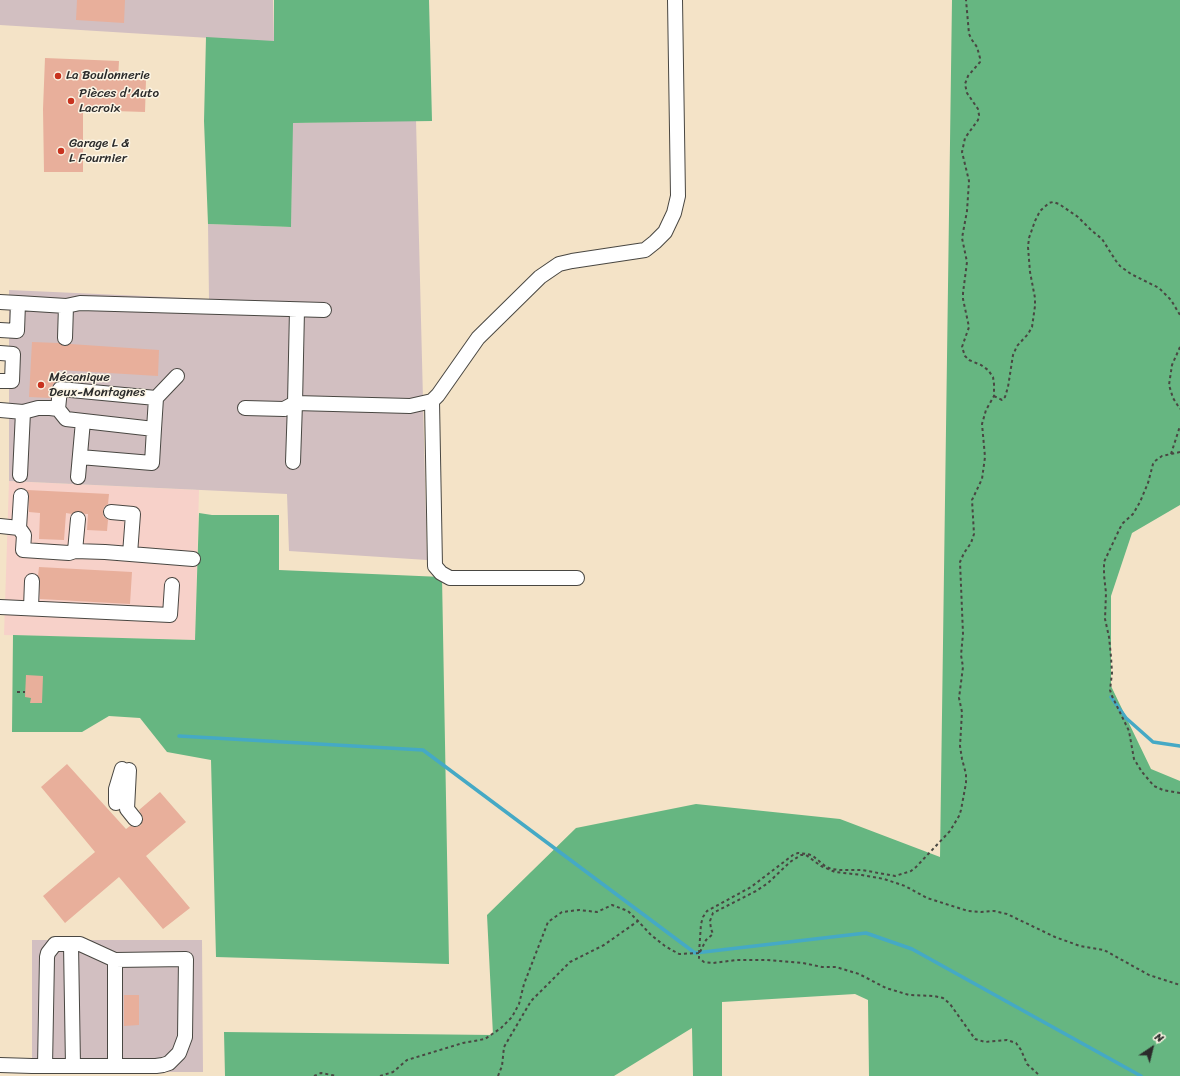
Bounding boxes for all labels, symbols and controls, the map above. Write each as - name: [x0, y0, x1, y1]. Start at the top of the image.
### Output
- place label: La Boulonnerie: [66, 68, 150, 84]
- marker: La Boulonnerie: [53, 71, 63, 81]
- place label: Pièces d'Auto Lacroix: [79, 86, 159, 117]
- marker: Pièces d'Auto Lacroix: [66, 96, 76, 106]
- place label: Garage L & L Fournier: [69, 136, 129, 167]
- marker: Garage L & L Fournier: [56, 146, 66, 156]
- place label: Mécanique Deux-Montagnes: [49, 370, 145, 401]
- marker: Mécanique Deux-Montagnes: [36, 380, 46, 390]
- north arrow: [1132, 1028, 1172, 1068]
- text: N: [1151, 1028, 1168, 1048]

